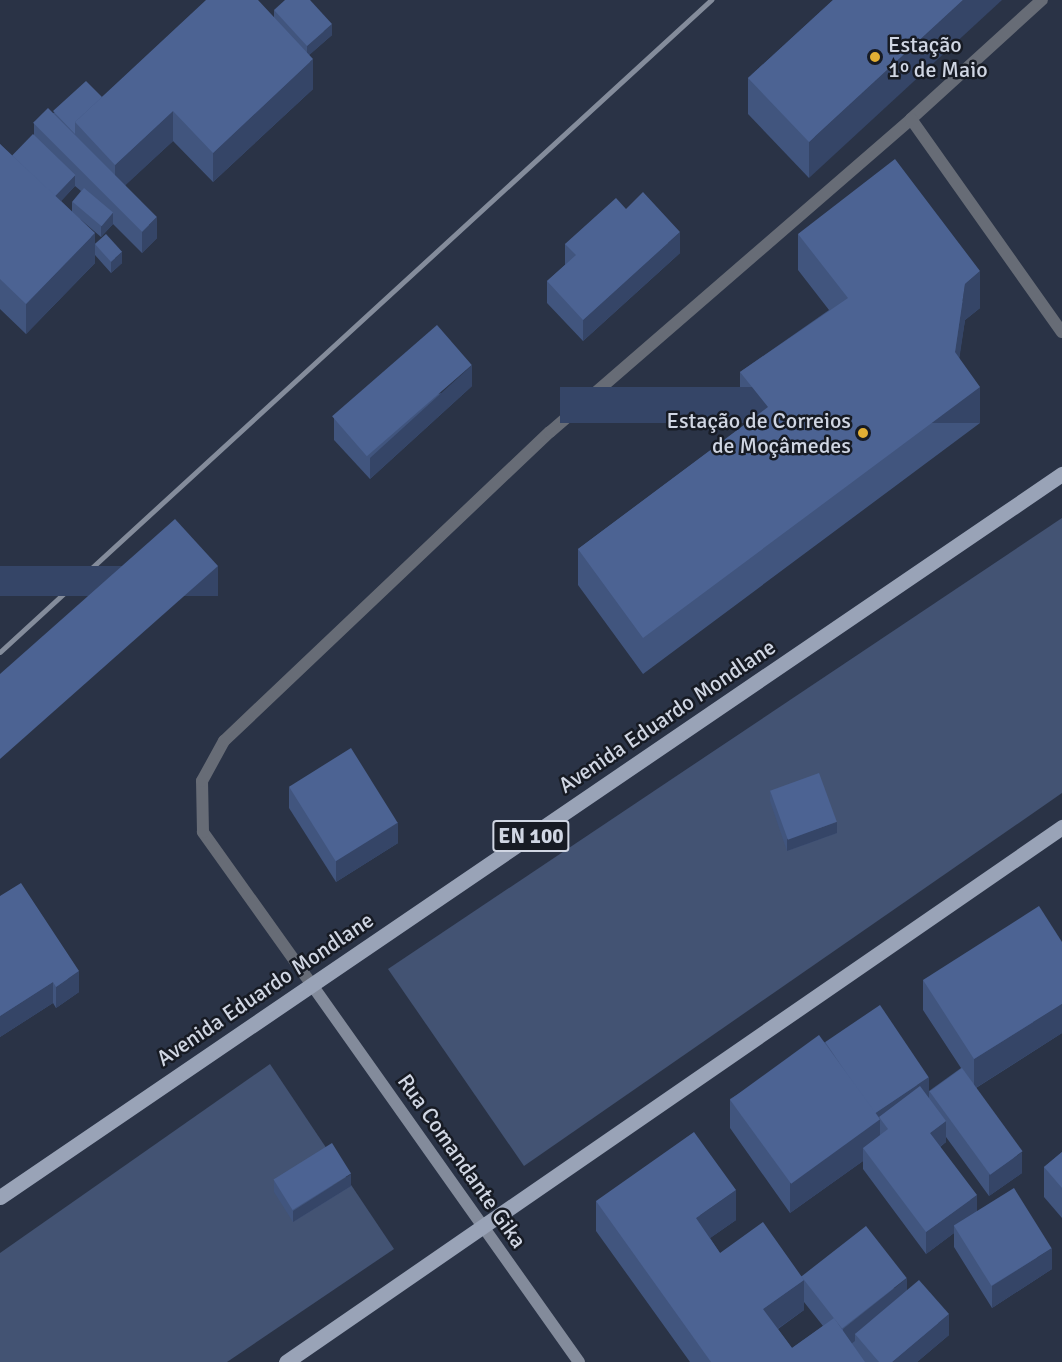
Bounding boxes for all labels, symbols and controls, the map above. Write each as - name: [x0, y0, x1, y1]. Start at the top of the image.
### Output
- place label: Estação 1º de Maio: [888, 31, 988, 82]
- marker: Estação 1º de Maio: [866, 48, 884, 66]
- place label: Estação de Correios de Moçâmedes: [667, 407, 851, 458]
- marker: Estação de Correios de Moçâmedes: [856, 426, 870, 440]
- street label: Avenida Eduardo Mondlane: [554, 634, 780, 798]
- road number: EN 100: [492, 818, 570, 854]
- street label: Avenida Eduardo Mondlane: [152, 907, 378, 1071]
- street label: Rua Comandante Gika: [392, 1069, 532, 1253]

